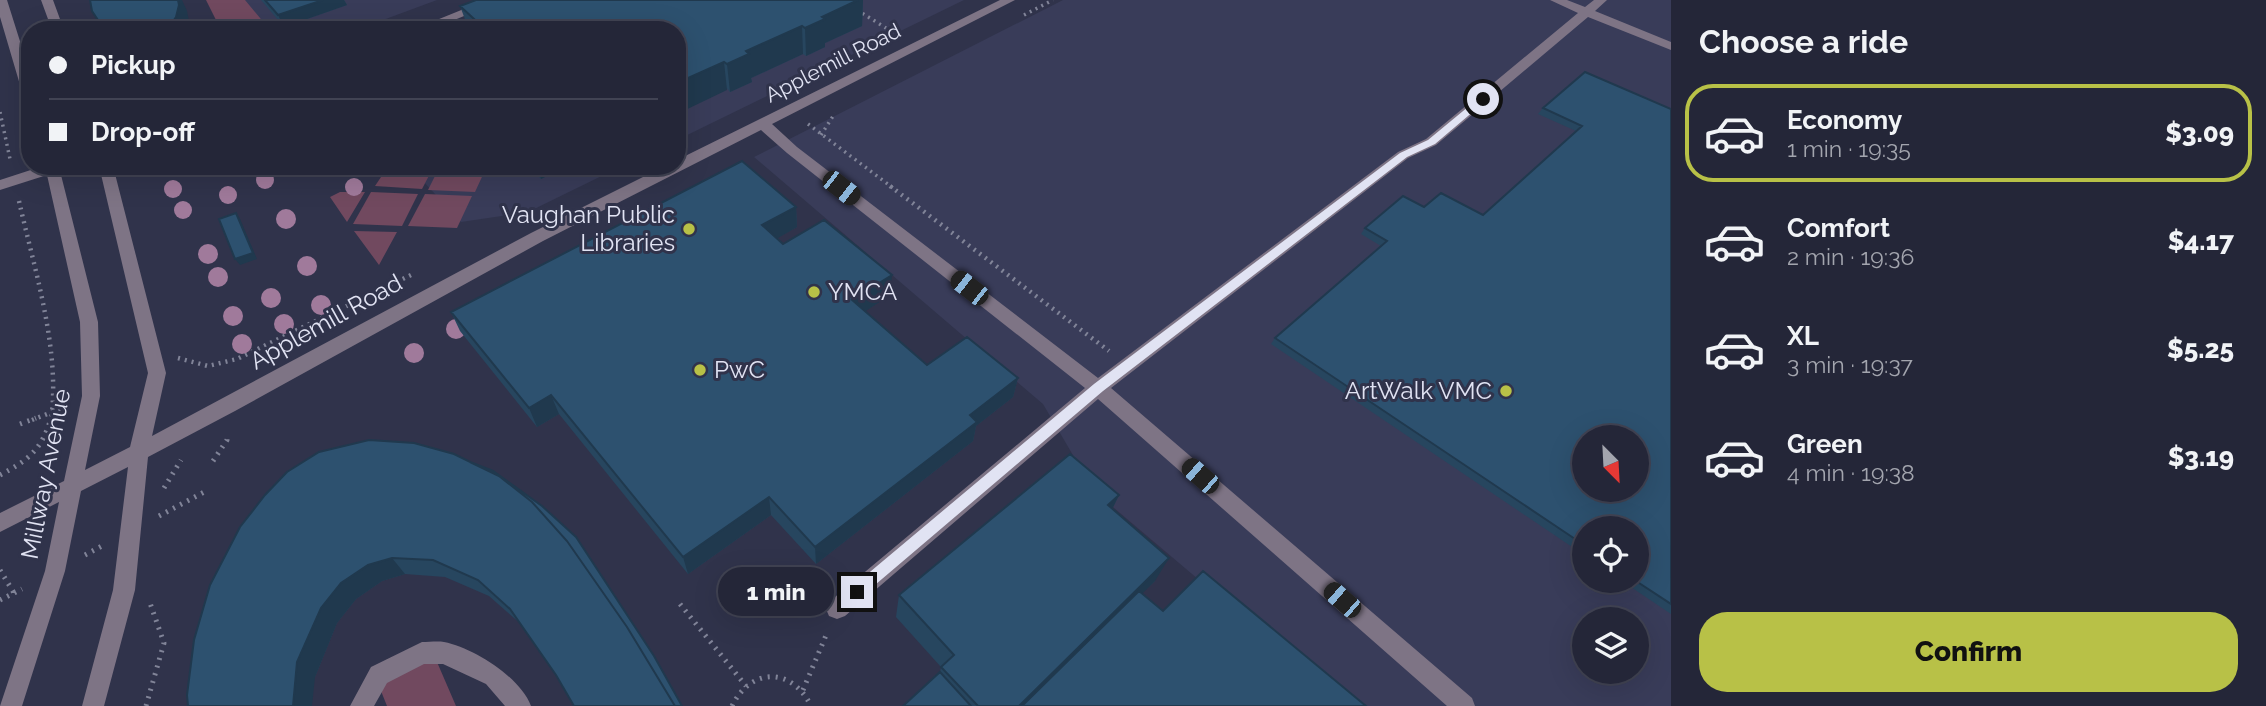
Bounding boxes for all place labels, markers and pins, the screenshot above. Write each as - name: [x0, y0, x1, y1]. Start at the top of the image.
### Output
- place label: Vaughan Public Libraries: [502, 200, 675, 257]
- marker: Vaughan Public Libraries: [681, 221, 697, 237]
- place label: YMCA: [828, 277, 897, 306]
- marker: YMCA: [806, 284, 822, 300]
- place label: PwC: [714, 355, 765, 384]
- marker: PwC: [692, 362, 708, 378]
- place label: ArtWalk VMC: [1345, 376, 1492, 405]
- marker: ArtWalk VMC: [1498, 383, 1514, 399]

